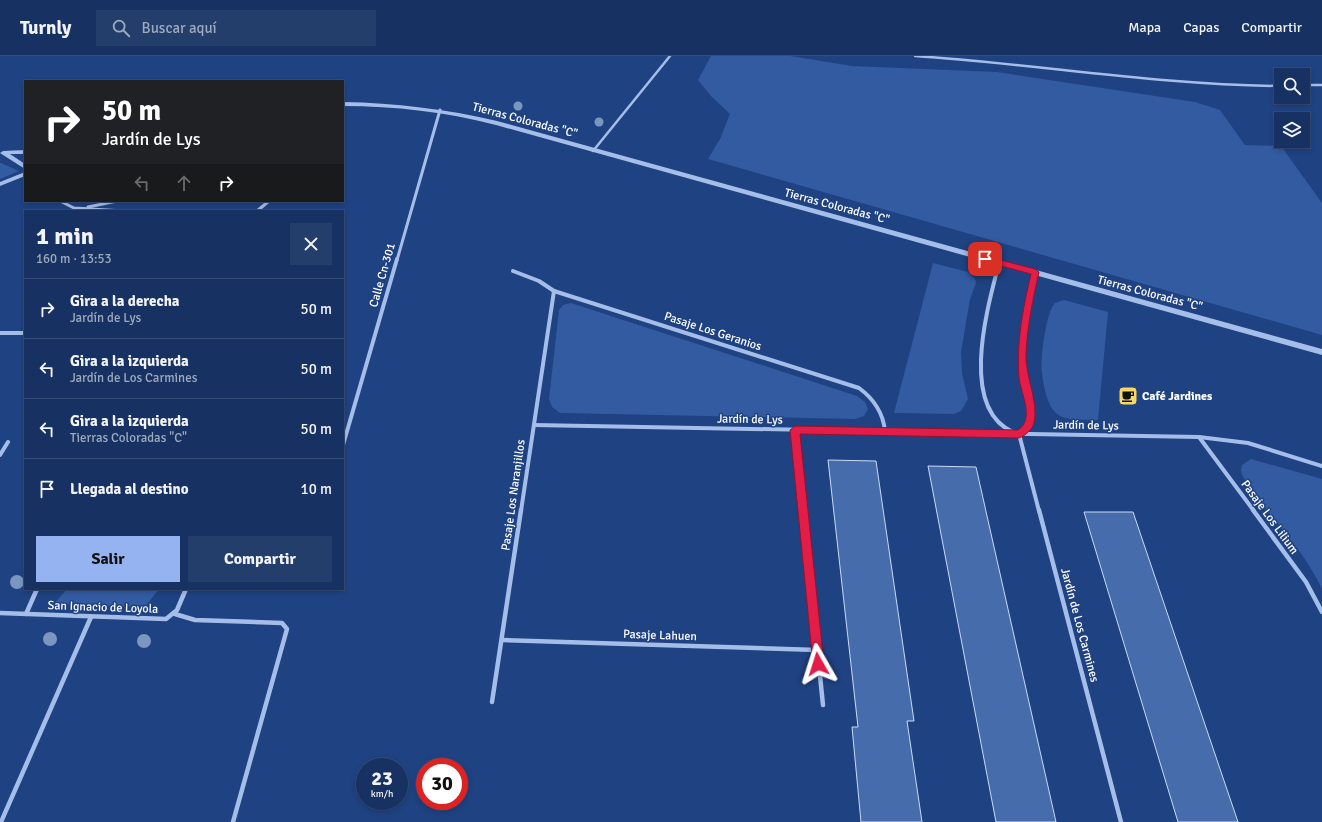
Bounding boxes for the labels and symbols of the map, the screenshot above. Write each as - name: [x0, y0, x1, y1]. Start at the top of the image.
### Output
- street label: Tierras Coloradas "C": [471, 99, 579, 142]
- street label: Tierras Coloradas "C": [783, 185, 891, 228]
- street label: Calle Cn-301: [366, 241, 399, 309]
- pin: [968, 242, 1002, 276]
- street label: Tierras Coloradas "C": [1096, 272, 1204, 315]
- street label: Pasaje Los Geranios: [662, 309, 763, 354]
- cafe icon: Café Jardines: [1117, 385, 1139, 407]
- place label: Café Jardines: [1142, 389, 1213, 404]
- street label: Jardín de Lys: [717, 411, 783, 428]
- street label: Jardín de Lys: [1053, 417, 1119, 434]
- street label: Pasaje Los Naranjillos: [498, 439, 529, 552]
- street label: Pasaje Los Lilium: [1238, 477, 1302, 557]
- street label: Jardín de Los Carmines: [1057, 566, 1102, 684]
- street label: San Ignacio de Loyola: [47, 598, 159, 617]
- street label: Pasaje Lahuen: [623, 627, 697, 644]
- position arrow: [797, 643, 839, 685]
- speed limit sign: 30: [416, 758, 468, 810]

